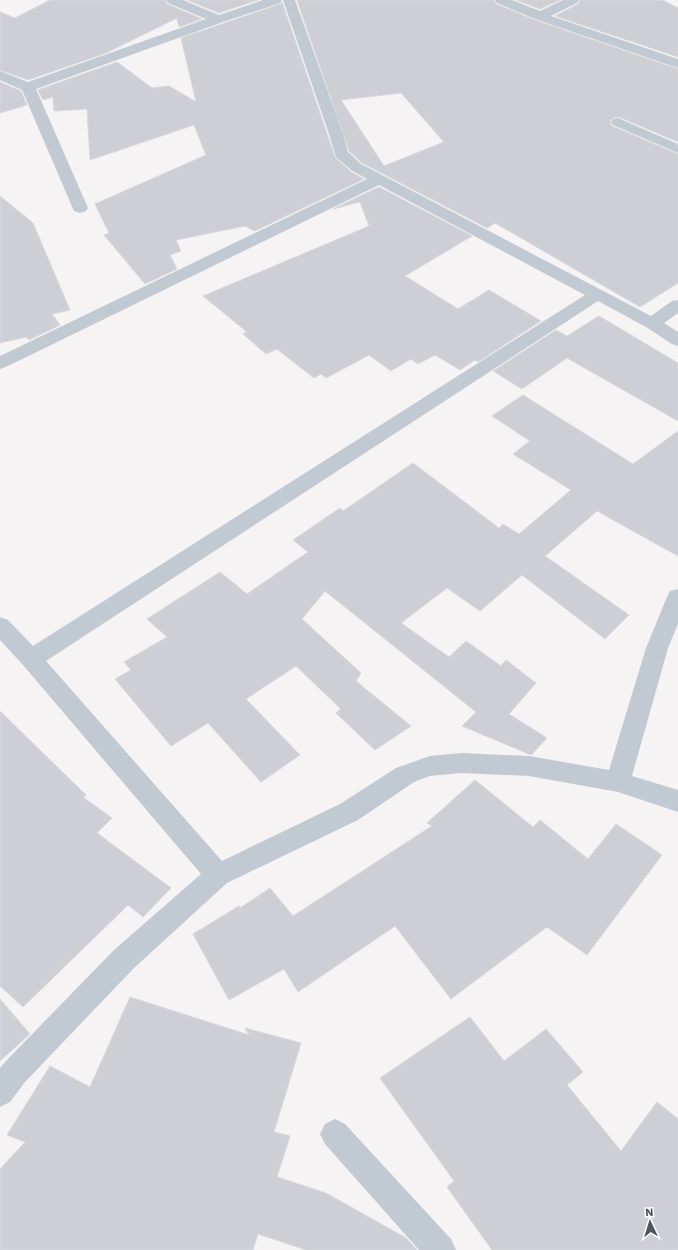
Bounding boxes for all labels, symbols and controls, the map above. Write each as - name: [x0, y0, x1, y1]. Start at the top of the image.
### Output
- north arrow: [630, 1202, 670, 1242]
- text: N: [645, 1206, 654, 1219]

